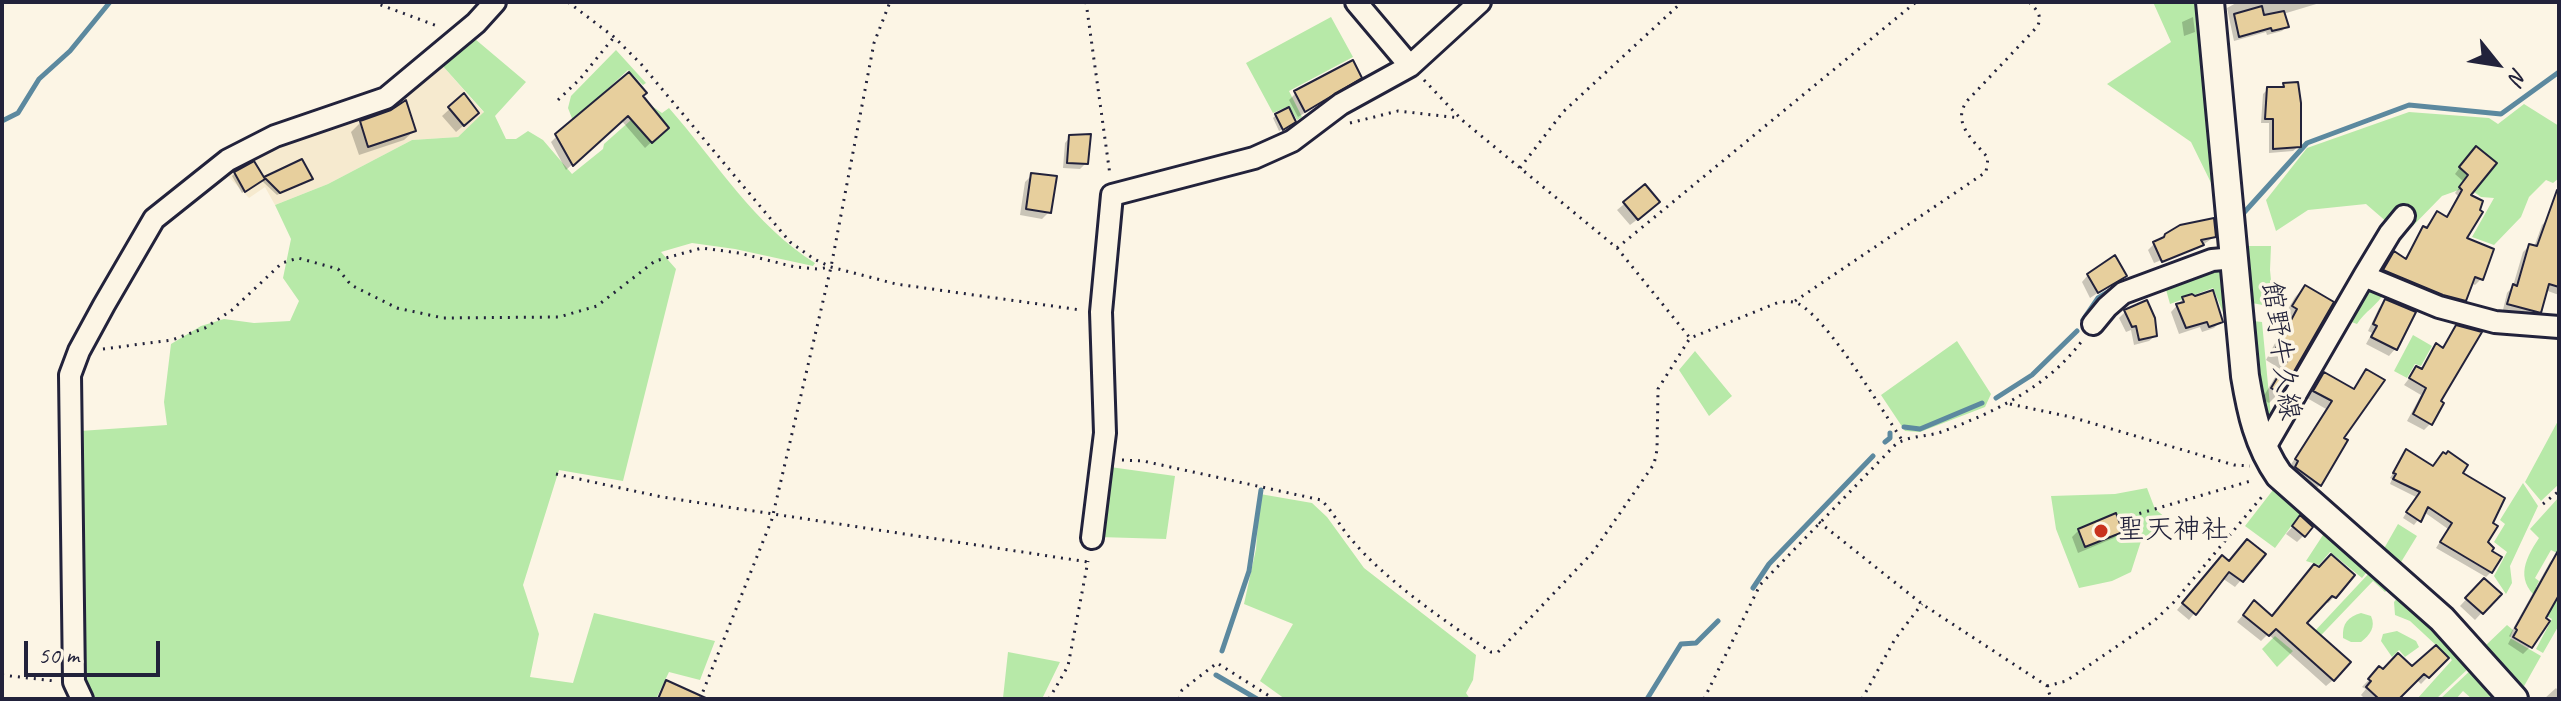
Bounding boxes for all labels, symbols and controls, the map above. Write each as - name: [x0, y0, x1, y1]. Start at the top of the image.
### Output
- north arrow: [2457, 24, 2537, 104]
- text: N: [2502, 63, 2533, 89]
- street label: 館野牛久線: [2254, 279, 2306, 423]
- place label: 聖天神社: [2117, 514, 2229, 548]
- marker: 聖天神社: [2092, 522, 2110, 540]
- scale bar: [28, 625, 164, 675]
- text: 50 m: [38, 640, 79, 670]

